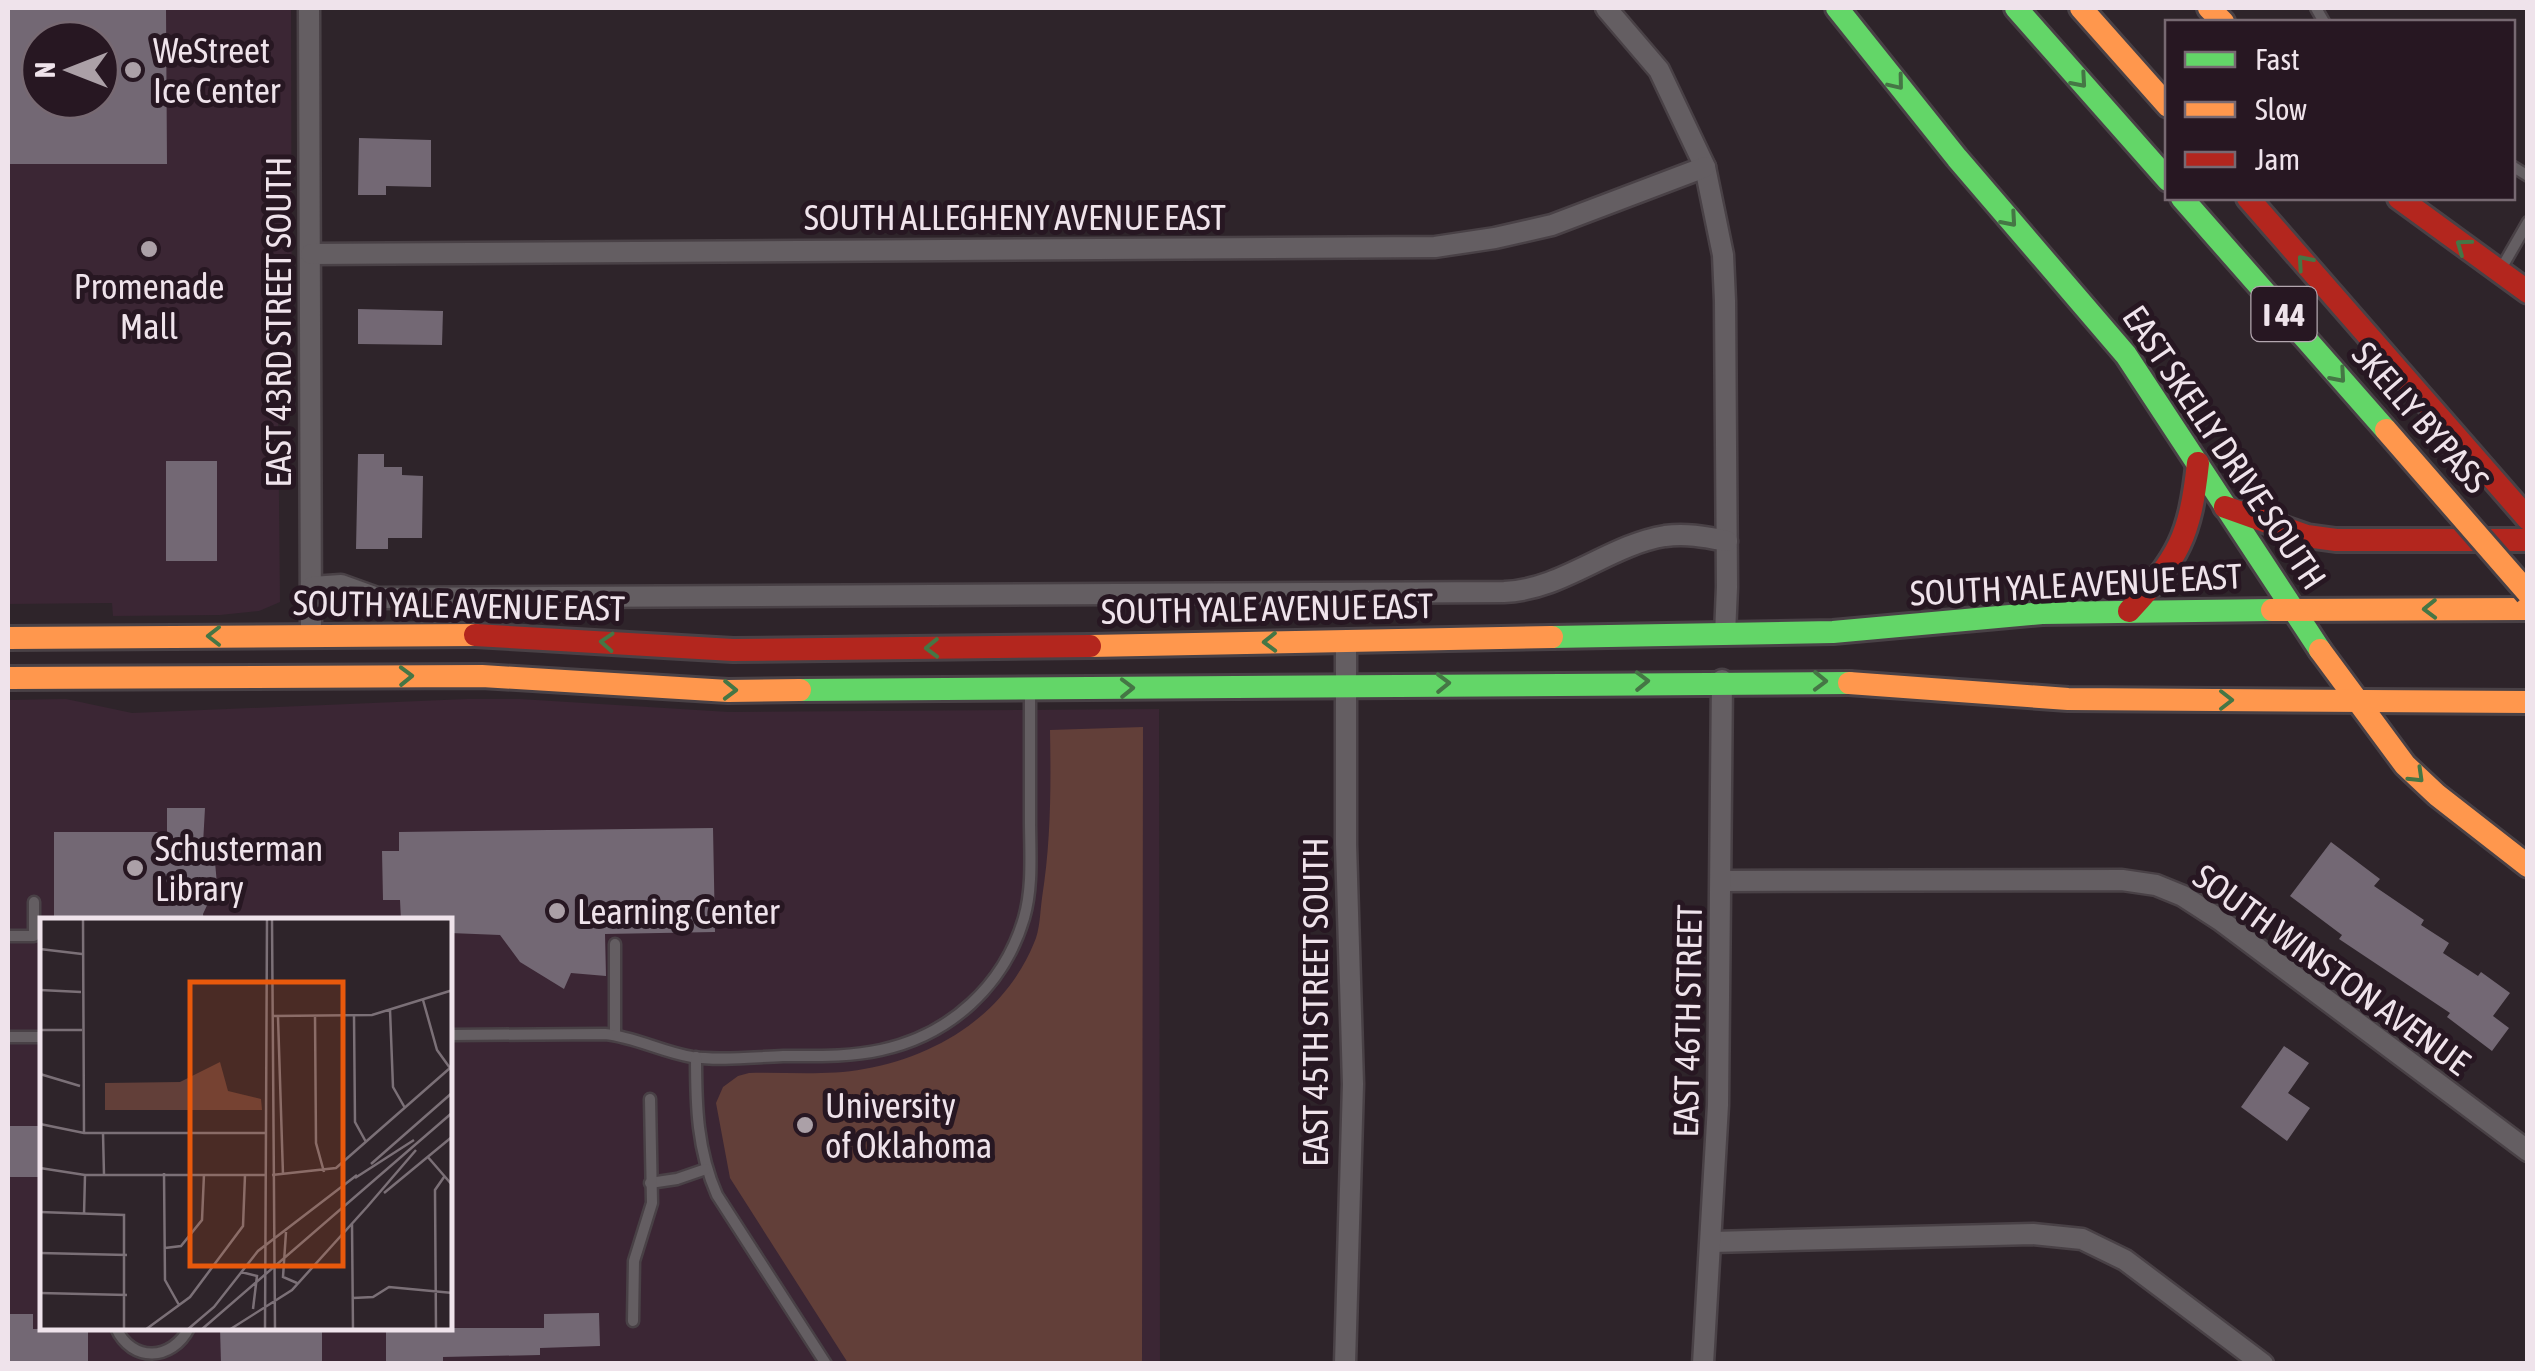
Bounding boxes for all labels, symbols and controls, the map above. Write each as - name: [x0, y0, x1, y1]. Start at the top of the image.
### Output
- north arrow: [20, 20, 120, 120]
- legend: [2165, 20, 2515, 200]
- place label: WeStreet Ice Center: [153, 30, 281, 110]
- text: Fast: [2255, 42, 2300, 76]
- marker: WeStreet Ice Center: [122, 59, 144, 81]
- text: N: [29, 62, 61, 78]
- one-way arrow: [2069, 69, 2087, 88]
- one-way arrow: [1885, 71, 1903, 89]
- text: Slow: [2255, 92, 2307, 126]
- text: Jam: [2255, 142, 2300, 176]
- street label: EAST 43RD STREET SOUTH: [258, 157, 298, 487]
- street label: SOUTH ALLEGHENY AVENUE EAST: [804, 197, 1226, 237]
- one-way arrow: [1998, 208, 2016, 226]
- marker: Promenade Mall: [138, 238, 160, 260]
- one-way arrow: [2455, 240, 2474, 258]
- one-way arrow: [2297, 255, 2315, 273]
- place label: Promenade Mall: [74, 266, 224, 346]
- road number: I 44: [2252, 287, 2316, 341]
- street label: EAST SKELLY DRIVE SOUTH: [2115, 298, 2335, 596]
- street label: SKELLY BYPASS: [2345, 334, 2497, 500]
- one-way arrow: [2327, 364, 2345, 383]
- street label: SOUTH YALE AVENUE EAST: [1909, 555, 2243, 613]
- street label: SOUTH YALE AVENUE EAST: [293, 582, 625, 628]
- street label: SOUTH YALE AVENUE EAST: [1101, 585, 1433, 631]
- one-way arrow: [2422, 599, 2438, 620]
- one-way arrow: [205, 626, 221, 647]
- one-way arrow: [599, 632, 615, 653]
- one-way arrow: [1262, 632, 1278, 653]
- one-way arrow: [923, 637, 938, 659]
- one-way arrow: [398, 666, 414, 687]
- one-way arrow: [1634, 670, 1650, 692]
- one-way arrow: [1812, 670, 1828, 692]
- one-way arrow: [1436, 672, 1452, 694]
- one-way arrow: [1120, 678, 1136, 699]
- one-way arrow: [724, 679, 739, 701]
- one-way arrow: [2218, 689, 2234, 711]
- one-way arrow: [2405, 764, 2424, 782]
- place label: Schusterman Library: [155, 828, 323, 908]
- street label: EAST 45TH STREET SOUTH: [1295, 837, 1335, 1167]
- street label: SOUTH WINSTON AVENUE: [2186, 855, 2478, 1083]
- marker: Schusterman Library: [124, 857, 146, 879]
- place label: Learning Center: [577, 891, 780, 931]
- marker: Learning Center: [546, 900, 568, 922]
- street label: EAST 46TH STREET: [1665, 904, 1709, 1138]
- inset map: [40, 918, 452, 1331]
- place label: University of Oklahoma: [825, 1085, 992, 1165]
- marker: University of Oklahoma: [794, 1114, 816, 1136]

